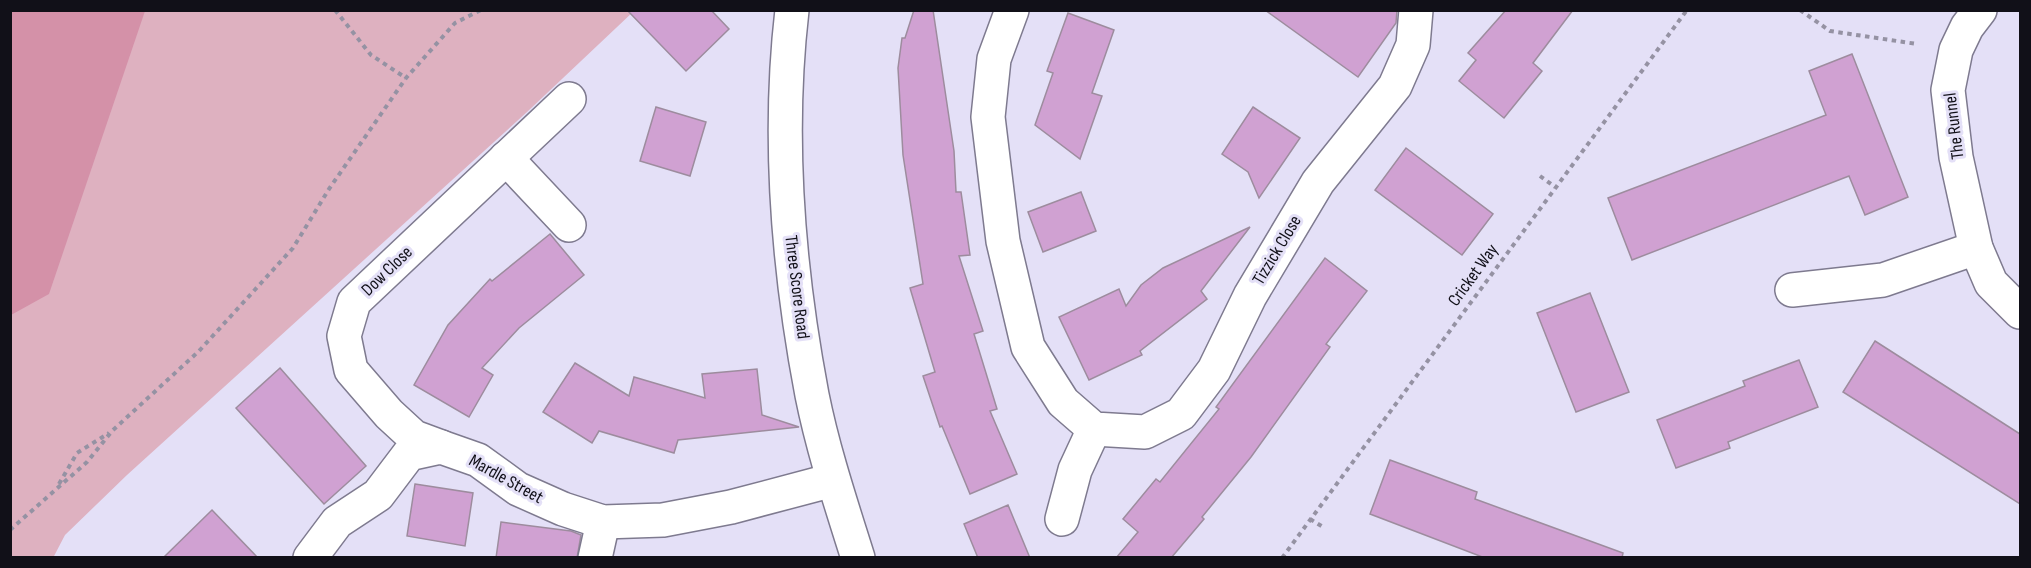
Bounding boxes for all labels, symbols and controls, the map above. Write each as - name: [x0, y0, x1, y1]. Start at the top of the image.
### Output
- street label: The Runnel: [1940, 92, 1968, 160]
- street label: Tizzick Close: [1248, 212, 1306, 288]
- street label: Three Score Road: [780, 234, 814, 340]
- street label: Cricket Way: [1443, 240, 1503, 310]
- street label: Dow Close: [357, 242, 417, 300]
- street label: Mardle Street: [465, 450, 547, 508]

